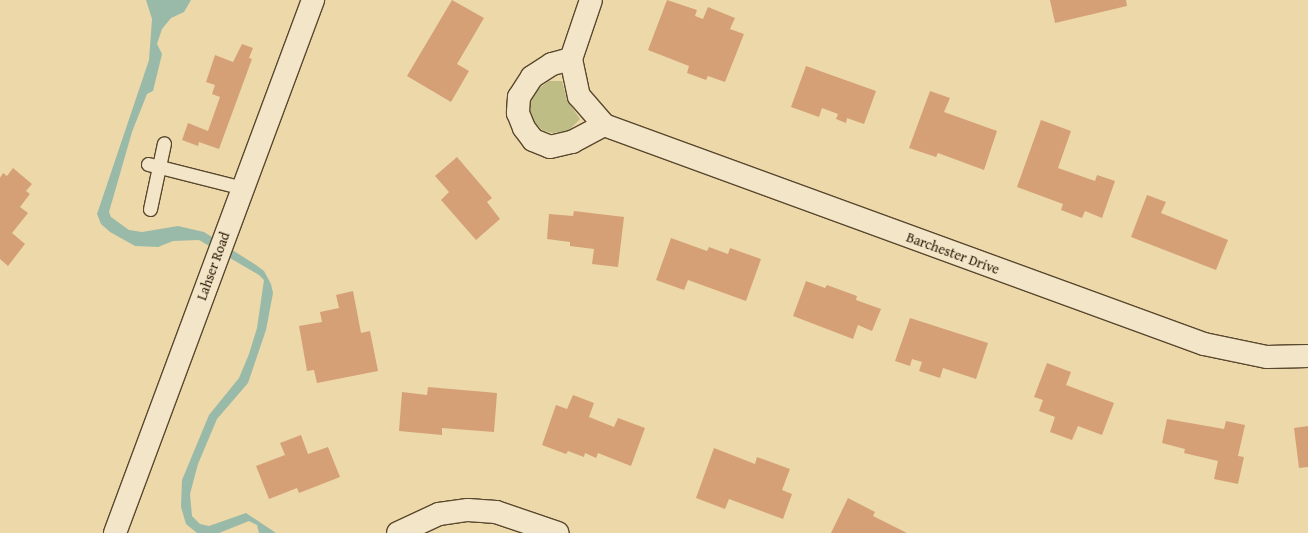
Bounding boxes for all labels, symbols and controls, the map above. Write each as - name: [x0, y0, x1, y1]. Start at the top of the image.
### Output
- street label: Barchester Drive: [904, 228, 1002, 278]
- street label: Lahser Road: [193, 229, 233, 303]

